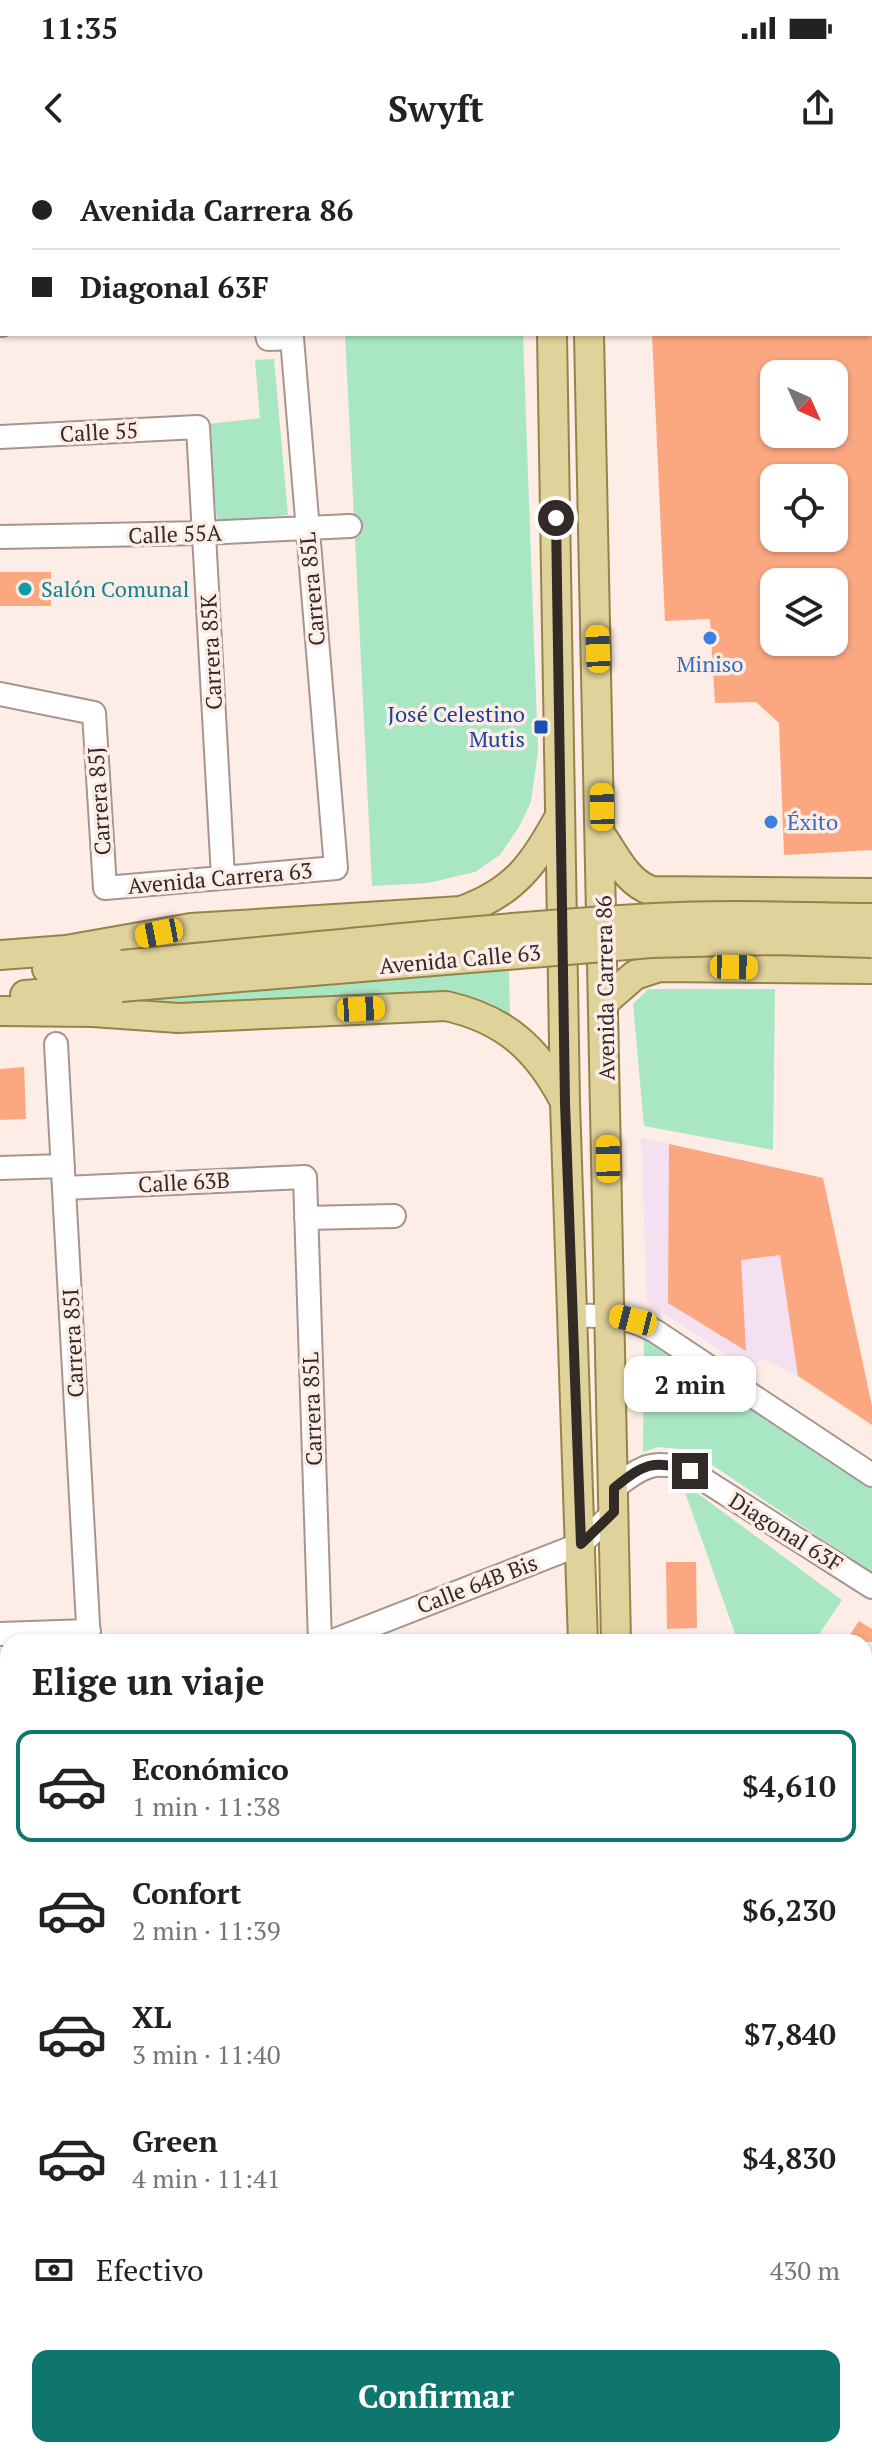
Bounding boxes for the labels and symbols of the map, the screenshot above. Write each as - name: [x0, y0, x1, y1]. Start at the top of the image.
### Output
- north arrow: [760, 360, 848, 448]
- street label: Calle 55: [59, 415, 139, 448]
- route start: [538, 500, 574, 536]
- street label: Calle 55A: [128, 517, 223, 550]
- street label: Carrera 85L: [292, 531, 331, 647]
- place label: Salón Comunal: [41, 574, 189, 603]
- marker: Salón Comunal: [16, 580, 34, 598]
- street label: Carrera 85K: [193, 593, 228, 711]
- car: [585, 625, 611, 673]
- marker: Miniso: [701, 629, 719, 647]
- place label: Miniso: [676, 649, 744, 678]
- place label: José Celestino Mutis: [387, 699, 525, 753]
- marker: José Celestino Mutis: [532, 718, 550, 736]
- street label: Carrera 85J: [80, 746, 117, 856]
- car: [590, 783, 614, 831]
- place label: Éxito: [787, 807, 838, 836]
- marker: Éxito: [762, 813, 780, 831]
- street label: Avenida Carrera 63: [126, 855, 313, 900]
- street label: Avenida Carrera 86: [588, 895, 621, 1081]
- car: [133, 917, 185, 949]
- street label: Avenida Calle 63: [378, 937, 542, 980]
- car: [710, 955, 758, 979]
- car: [336, 996, 386, 1022]
- car: [596, 1135, 620, 1183]
- street label: Calle 63B: [137, 1165, 231, 1198]
- street label: Carrera 85I: [55, 1288, 90, 1398]
- car: [607, 1303, 659, 1337]
- street label: Carrera 85L: [295, 1352, 328, 1466]
- callout: 2 min: [624, 1355, 756, 1411]
- route end: [672, 1453, 708, 1489]
- street label: Diagonal 63F: [724, 1485, 848, 1578]
- street label: Calle 64B Bis: [412, 1547, 541, 1620]

